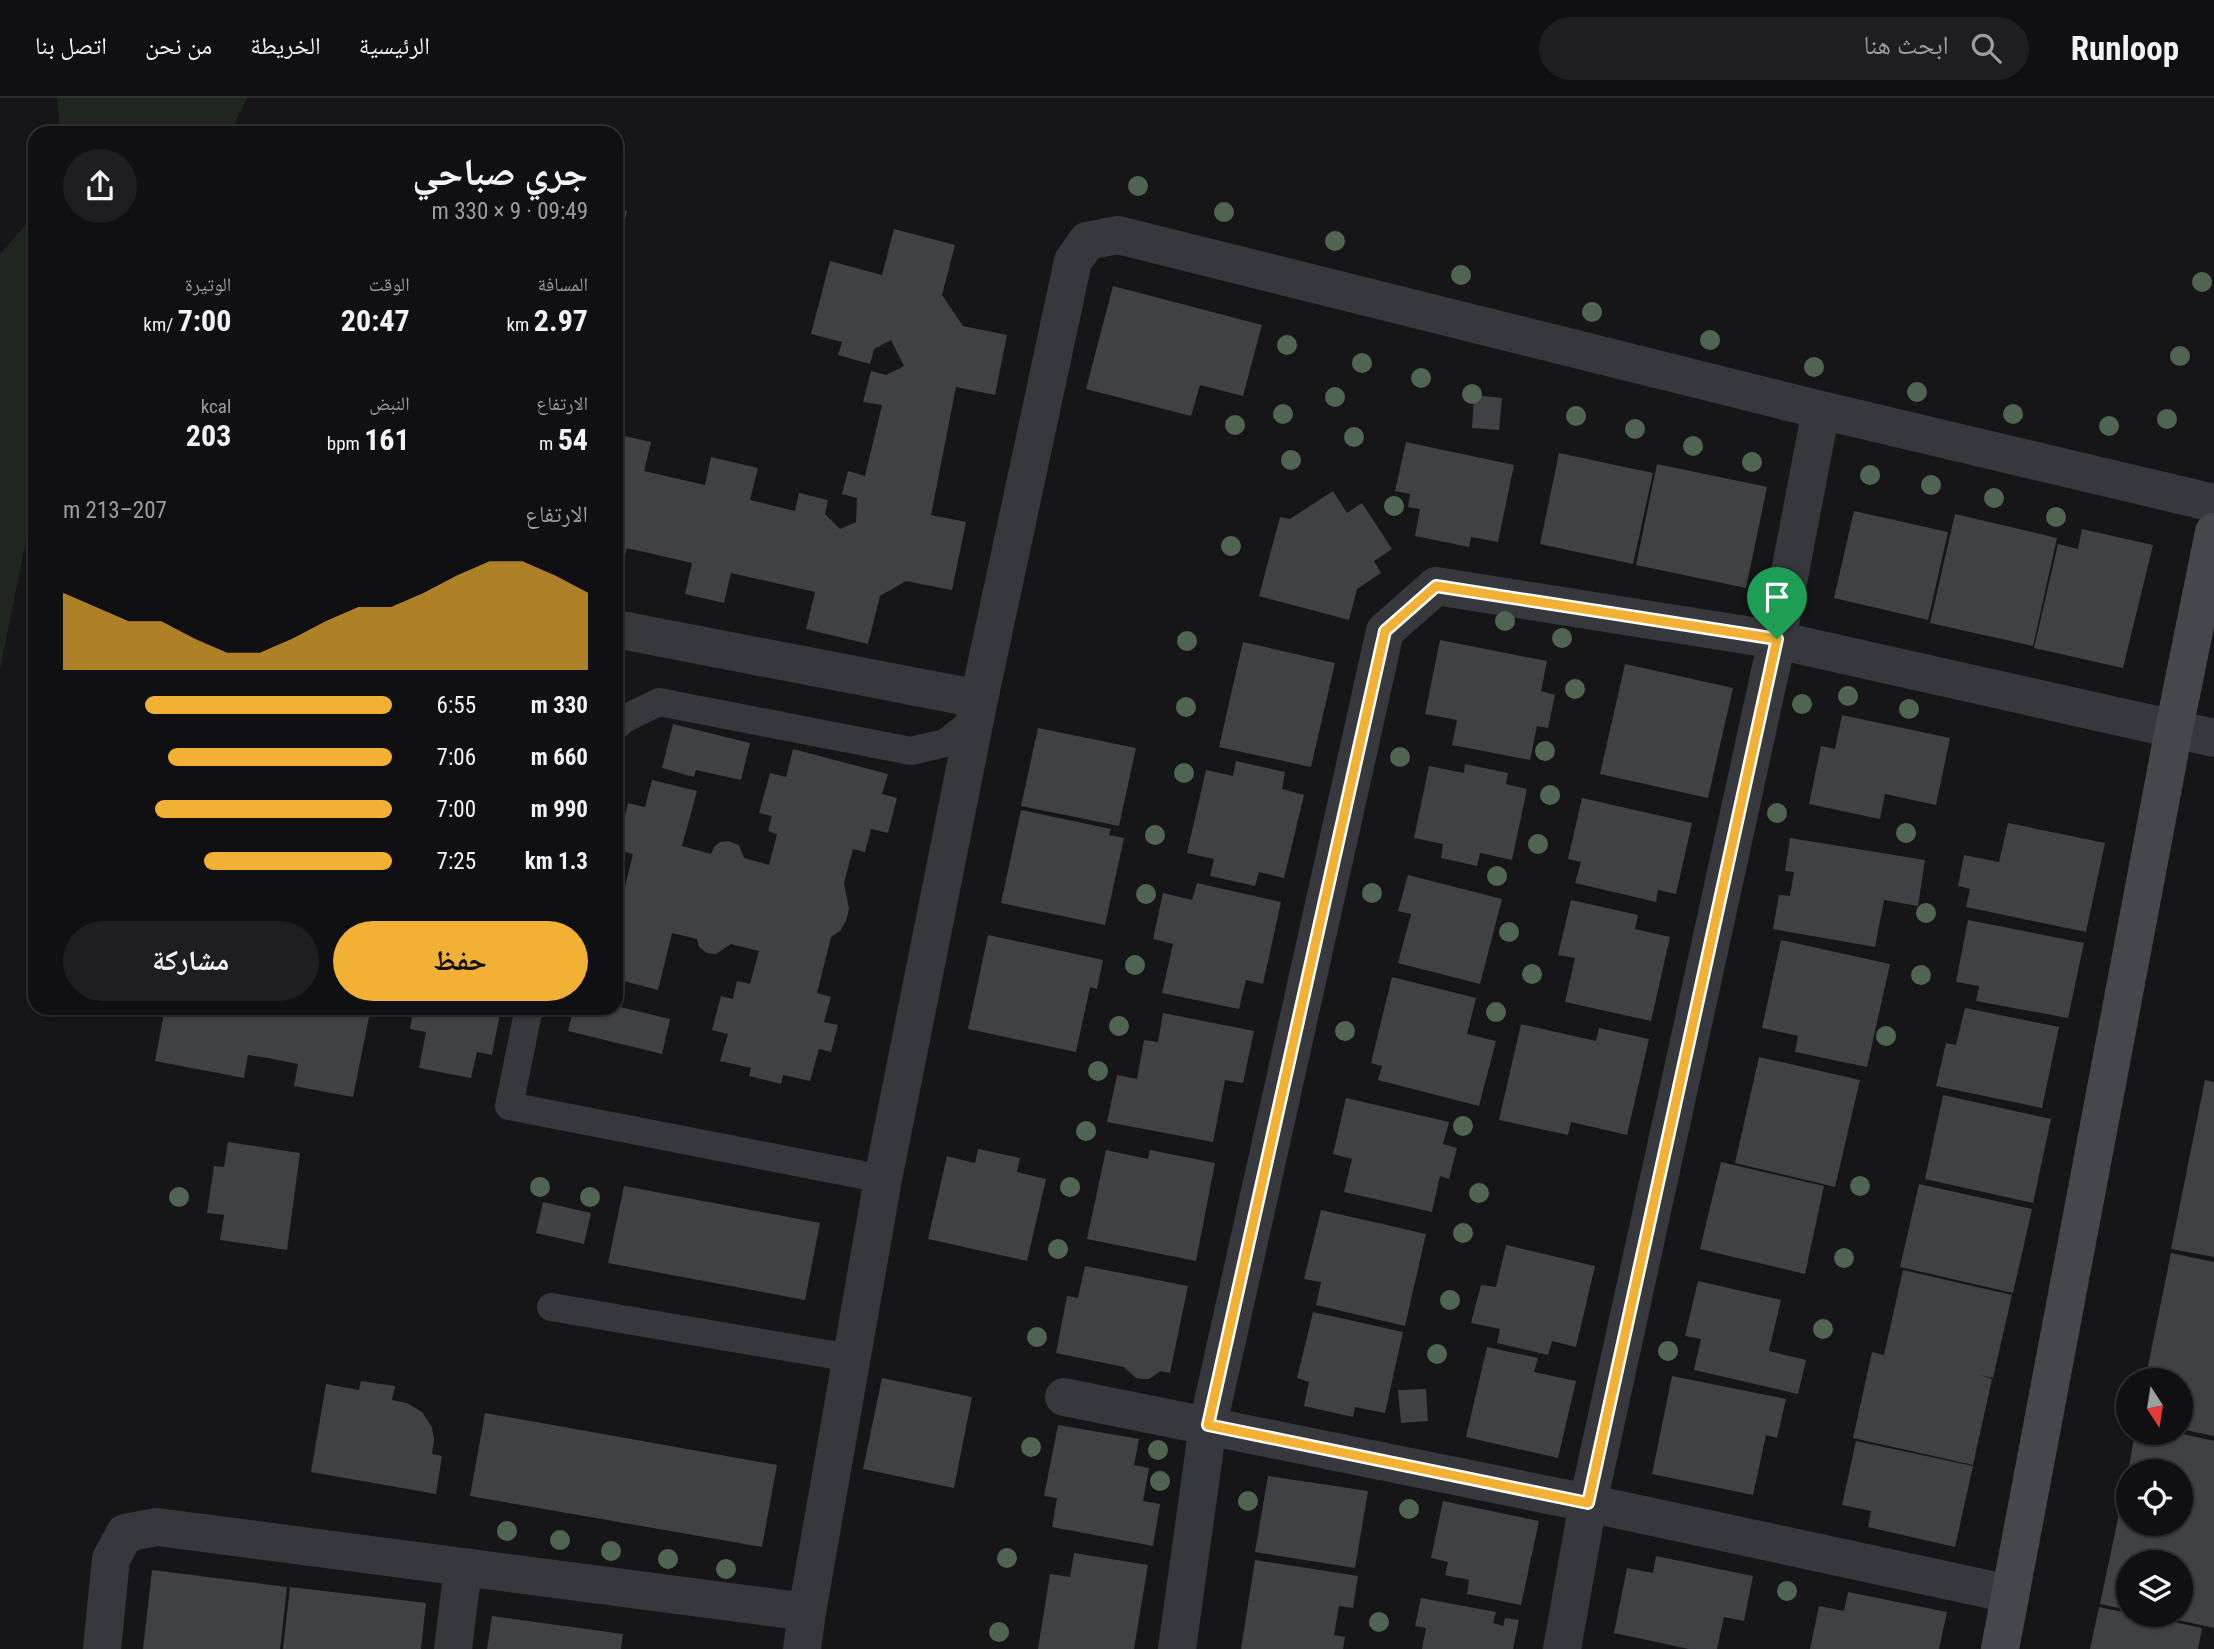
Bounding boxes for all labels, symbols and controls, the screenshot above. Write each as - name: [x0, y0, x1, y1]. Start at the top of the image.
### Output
- search box: [1539, 17, 2029, 80]
- icon: search: [1967, 29, 2005, 67]
- text: Runloop: [2071, 29, 2179, 68]
- text: ابحث هنا: [1864, 30, 1949, 60]
- text: اتصل بنا: [35, 32, 107, 60]
- text: من نحن: [145, 32, 212, 60]
- text: الخريطة: [250, 32, 321, 60]
- text: الرئيسية: [359, 32, 430, 60]
- button: share: [63, 149, 137, 223]
- text: جري صباحي: [412, 150, 588, 194]
- text: 09:49 · 9 × 330 m: [432, 198, 588, 225]
- text: الوتيرة: [185, 273, 231, 296]
- text: الوقت: [369, 273, 410, 296]
- text: المسافة: [538, 273, 588, 296]
- text: 7:00: [178, 303, 231, 338]
- text: 20:47: [341, 303, 410, 338]
- text: 2.97: [534, 303, 588, 338]
- text: /km: [143, 313, 178, 336]
- text: km: [507, 313, 534, 336]
- text: النبض: [369, 392, 410, 415]
- text: الارتفاع: [536, 392, 588, 415]
- text: kcal: [201, 395, 231, 418]
- text: 203: [186, 418, 231, 453]
- text: 161: [364, 422, 410, 457]
- text: 54: [558, 422, 588, 457]
- text: bpm: [327, 432, 364, 455]
- text: m: [539, 432, 558, 455]
- text: 207–213 m: [63, 497, 167, 524]
- text: الارتفاع: [525, 501, 588, 528]
- pin: [1747, 567, 1807, 639]
- icon: arrive: [1758, 578, 1796, 616]
- text: 6:55: [437, 692, 476, 719]
- text: 330 m: [531, 692, 588, 719]
- text: 7:06: [437, 744, 476, 771]
- text: 660 m: [531, 744, 588, 771]
- text: 7:00: [437, 796, 476, 823]
- text: 990 m: [531, 796, 588, 823]
- text: 7:25: [437, 848, 476, 875]
- text: 1.3 km: [525, 848, 588, 875]
- button: مشاركة: [63, 921, 319, 1001]
- button: حفظ: [333, 921, 588, 1001]
- north arrow: [2116, 1368, 2193, 1446]
- map controls: [2116, 1368, 2193, 1627]
- button: locate: [2116, 1459, 2193, 1536]
- button: layers: [2116, 1550, 2193, 1627]

